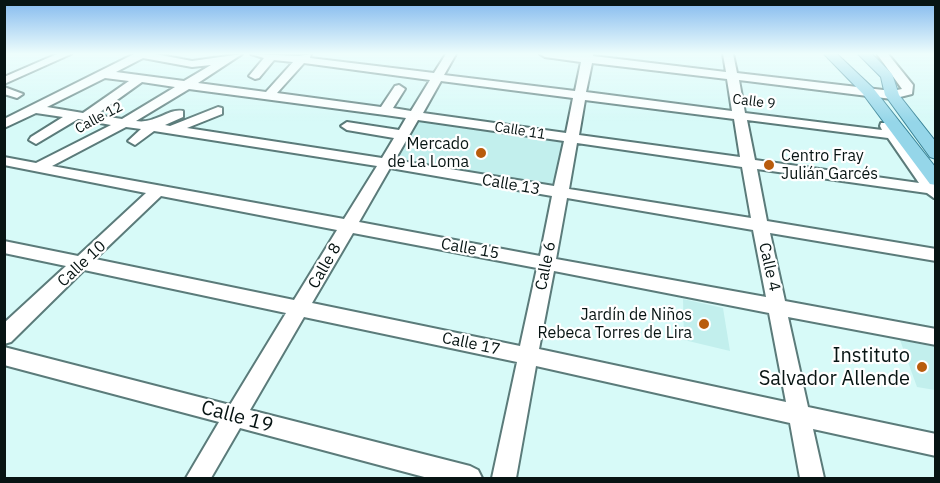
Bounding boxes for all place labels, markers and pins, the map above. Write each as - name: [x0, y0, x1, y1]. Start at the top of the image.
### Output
- place label: Mercado de La Loma: [388, 134, 469, 172]
- marker: Mercado de La Loma: [474, 146, 488, 160]
- place label: Centro Fray Julián Garcés: [781, 146, 878, 184]
- marker: Centro Fray Julián Garcés: [762, 158, 776, 172]
- place label: Jardín de Niños Rebeca Torres de Lira: [537, 305, 692, 343]
- marker: Jardín de Niños Rebeca Torres de Lira: [697, 317, 711, 331]
- place label: Instituto Salvador Allende: [759, 344, 910, 391]
- marker: Instituto Salvador Allende: [915, 360, 929, 374]

